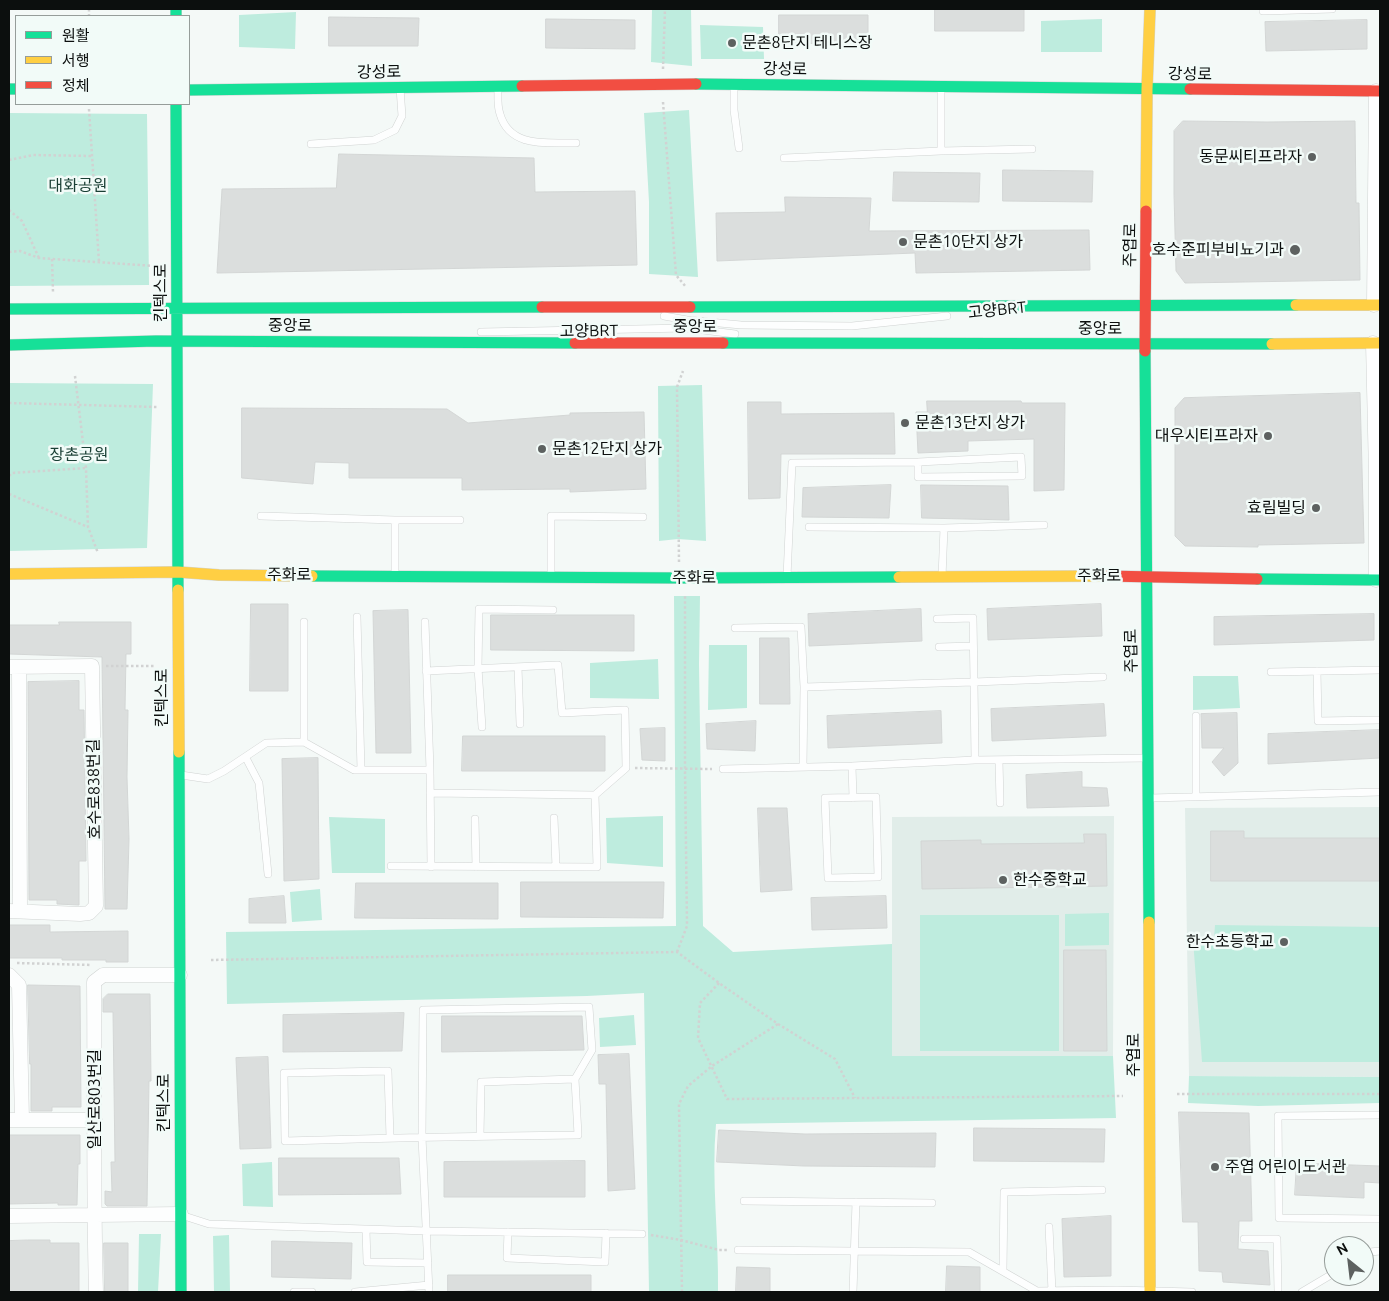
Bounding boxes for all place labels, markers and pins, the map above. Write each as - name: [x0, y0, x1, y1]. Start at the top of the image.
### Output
- place label: 문촌8단지 테니스장: [742, 33, 872, 53]
- marker: 문촌8단지 테니스장: [726, 37, 738, 49]
- place label: 동문씨티프라자: [1199, 147, 1302, 167]
- marker: 동문씨티프라자: [1306, 151, 1318, 163]
- place label: 문촌10단지 상가: [913, 232, 1023, 252]
- marker: 문촌10단지 상가: [897, 236, 909, 248]
- place label: 호수준피부비뇨기과: [1152, 240, 1284, 260]
- marker: 호수준피부비뇨기과: [1288, 243, 1302, 257]
- place label: 문촌13단지 상가: [915, 413, 1025, 433]
- marker: 문촌13단지 상가: [899, 417, 911, 429]
- place label: 대우시티프라자: [1155, 426, 1258, 446]
- marker: 대우시티프라자: [1262, 430, 1274, 442]
- place label: 문촌12단지 상가: [552, 439, 662, 459]
- marker: 문촌12단지 상가: [536, 443, 548, 455]
- place label: 효림빌딩: [1247, 498, 1306, 518]
- marker: 효림빌딩: [1310, 502, 1322, 514]
- place label: 한수중학교: [1013, 870, 1087, 890]
- marker: 한수중학교: [997, 874, 1009, 886]
- place label: 한수초등학교: [1186, 932, 1274, 952]
- marker: 한수초등학교: [1278, 936, 1290, 948]
- place label: 주엽 어린이도서관: [1225, 1157, 1346, 1177]
- marker: 주엽 어린이도서관: [1209, 1161, 1221, 1173]

